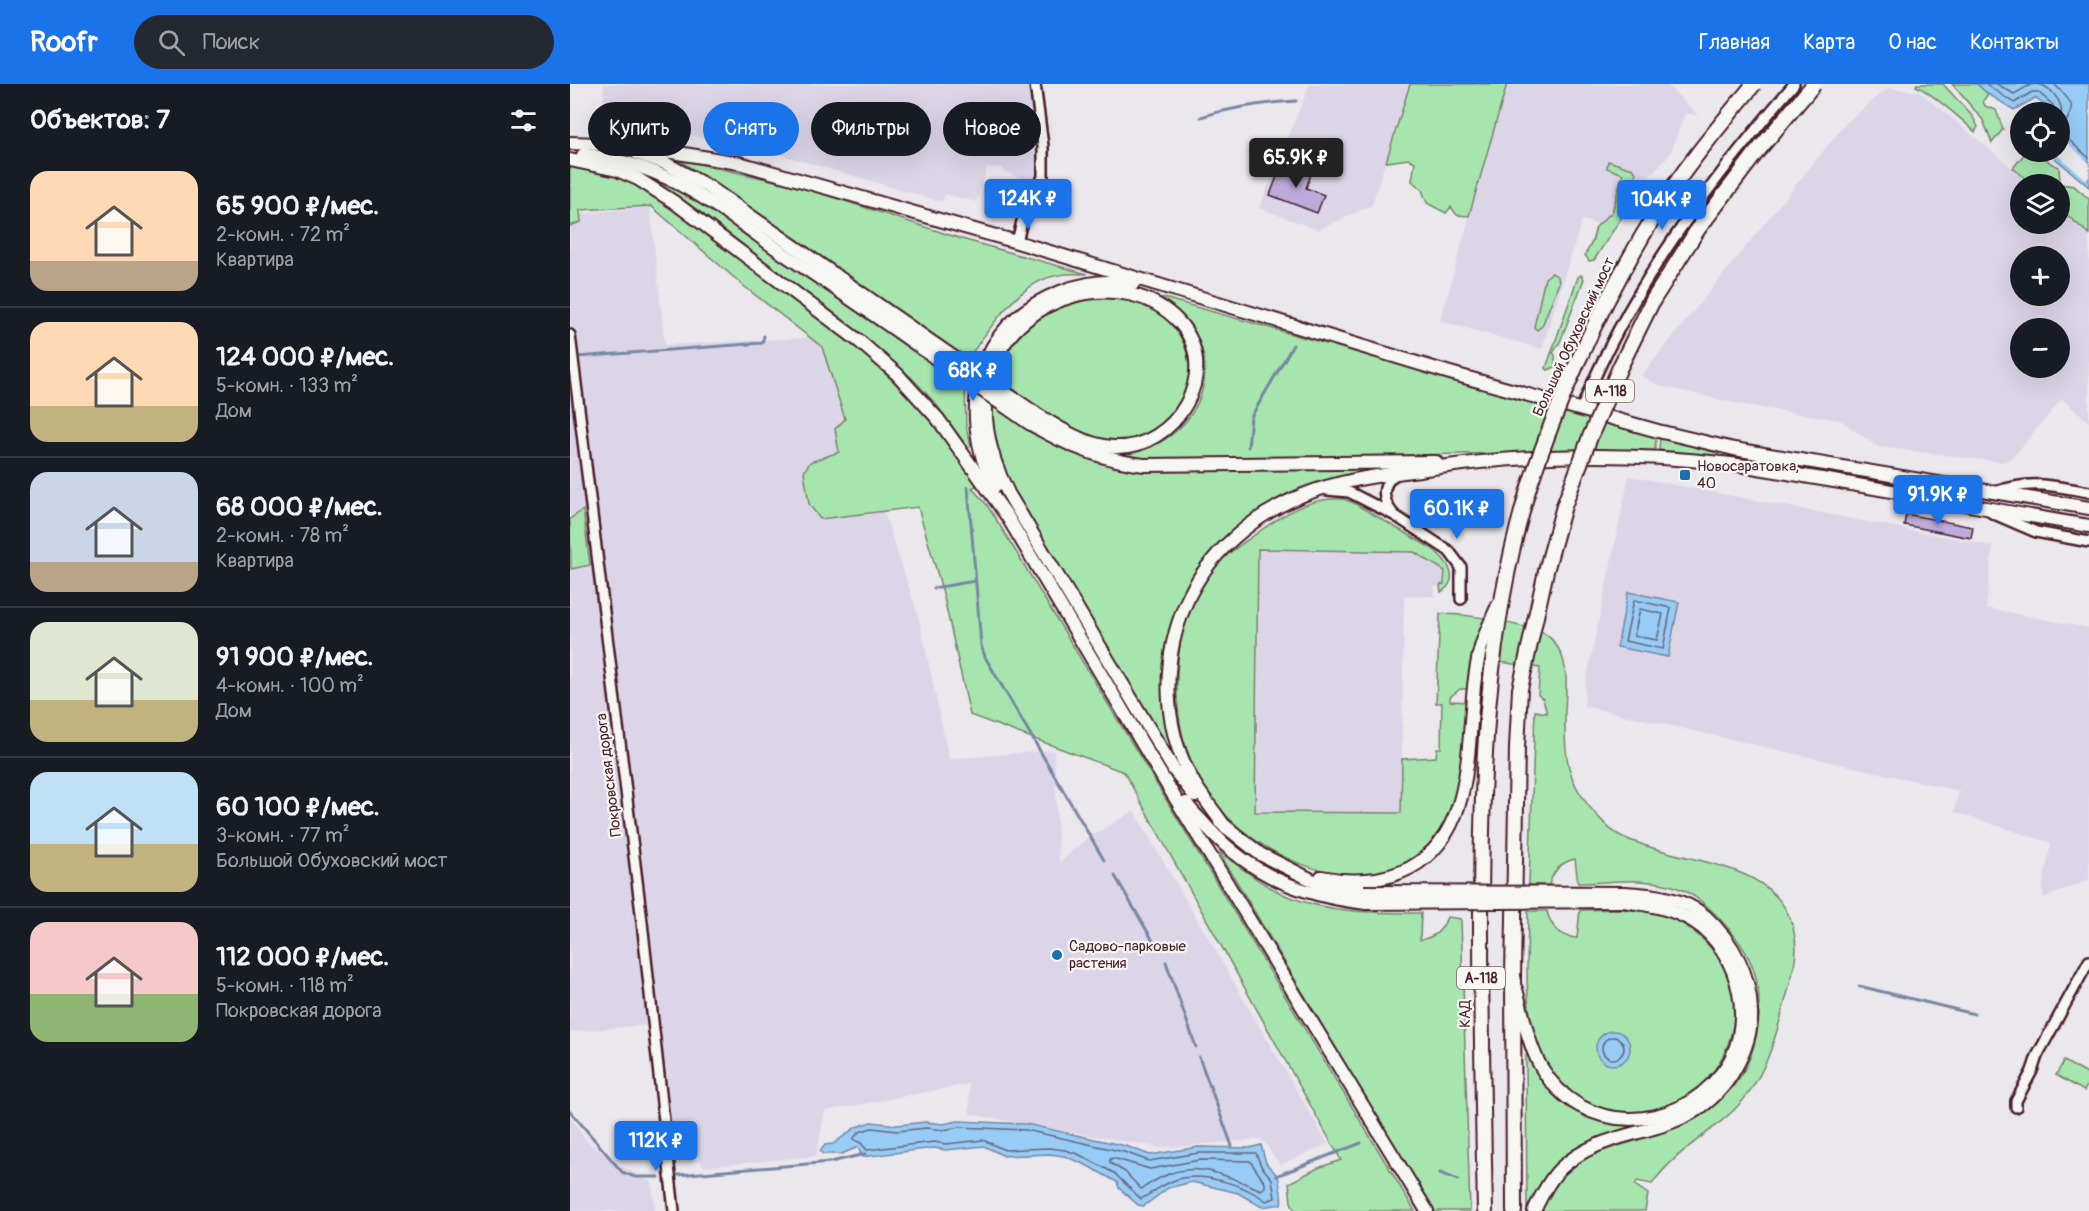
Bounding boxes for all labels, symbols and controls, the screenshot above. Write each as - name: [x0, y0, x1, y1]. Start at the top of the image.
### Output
- search box: [134, 15, 554, 69]
- text: Roofr: [30, 25, 98, 60]
- icon: search: [155, 26, 188, 59]
- text: Поиск: [203, 28, 260, 56]
- text: Главная: [1699, 29, 1770, 56]
- text: Карта: [1803, 29, 1855, 56]
- text: О нас: [1888, 29, 1937, 56]
- text: Контакты: [1970, 29, 2059, 56]
- chip: Купить: [588, 102, 691, 156]
- chip: Снять: [703, 102, 799, 156]
- chip: Фильтры: [811, 102, 931, 156]
- chip: Новое: [943, 102, 1041, 156]
- map controls: [2010, 102, 2070, 378]
- button: locate: [2010, 102, 2070, 162]
- text: Объектов: 7: [30, 104, 170, 136]
- icon: filters: [507, 104, 540, 137]
- pin: 65.9K ₽: [1241, 138, 1351, 189]
- text: 65.9K ₽: [1263, 145, 1329, 170]
- button: layers: [2010, 174, 2070, 234]
- pin: 124K ₽: [979, 179, 1077, 230]
- pin: 104K ₽: [1613, 180, 1711, 231]
- text: 124K ₽: [999, 186, 1058, 211]
- text: 104K ₽: [1631, 187, 1693, 212]
- text: 65 900 ₽/мес.: [216, 190, 379, 222]
- icon: home: [78, 195, 150, 267]
- text: 2-комн. · 72 m²: [216, 222, 350, 247]
- button: +: [2010, 246, 2070, 306]
- text: Квартира: [216, 247, 294, 272]
- street label: Большой Обуховский мост: [1529, 254, 1620, 420]
- button: −: [2010, 318, 2070, 378]
- text: 124 000 ₽/мес.: [216, 341, 394, 373]
- icon: home: [78, 346, 150, 418]
- pin: 68K ₽: [931, 351, 1015, 402]
- text: 68K ₽: [948, 358, 998, 383]
- text: 5-комн. · 133 m²: [216, 373, 358, 398]
- road number: А-118: [1586, 380, 1634, 402]
- text: Дом: [216, 398, 252, 423]
- place label: Новосаратовка, 40: [1697, 457, 1799, 493]
- marker: Новосаратовка, 40: [1678, 468, 1692, 482]
- pin: 91.9K ₽: [1883, 475, 1993, 526]
- text: 91.9K ₽: [1907, 482, 1969, 507]
- pin: 60.1K ₽: [1402, 489, 1512, 540]
- text: 68 000 ₽/мес.: [216, 491, 383, 523]
- icon: home: [78, 496, 150, 568]
- text: 60.1K ₽: [1424, 496, 1490, 521]
- text: 2-комн. · 78 m²: [216, 523, 349, 548]
- text: Квартира: [216, 548, 294, 573]
- text: 91 900 ₽/мес.: [216, 641, 374, 673]
- icon: home: [78, 646, 150, 718]
- text: 4-комн. · 100 m²: [216, 673, 364, 698]
- text: Дом: [216, 698, 252, 723]
- street label: Покровская дорога: [592, 712, 626, 838]
- text: 60 100 ₽/мес.: [216, 791, 380, 823]
- icon: home: [78, 796, 150, 868]
- text: 3-комн. · 77 m²: [216, 823, 350, 848]
- text: Большой Обуховский мост: [216, 848, 448, 873]
- place label: Садово-парковые растения: [1069, 937, 1187, 973]
- text: 112 000 ₽/мес.: [216, 941, 389, 973]
- icon: home: [78, 946, 150, 1018]
- marker: Садово-парковые растения: [1050, 948, 1064, 962]
- road number: А-118: [1457, 967, 1505, 989]
- text: 5-комн. · 118 m²: [216, 973, 354, 998]
- text: Покровская дорога: [216, 998, 382, 1023]
- street label: КАД: [1456, 999, 1475, 1028]
- pin: 112K ₽: [607, 1121, 705, 1172]
- text: 112K ₽: [628, 1128, 684, 1153]

